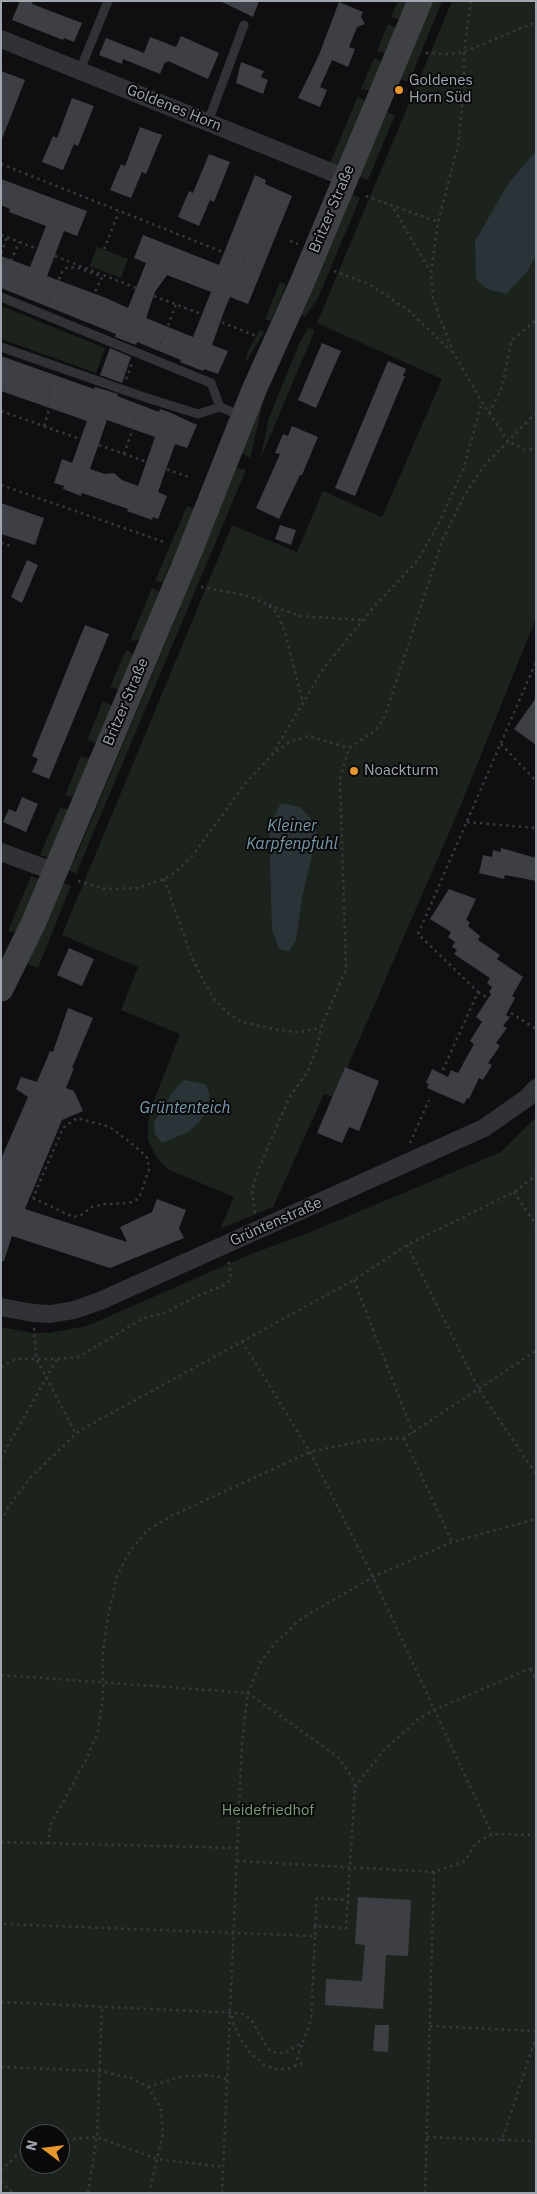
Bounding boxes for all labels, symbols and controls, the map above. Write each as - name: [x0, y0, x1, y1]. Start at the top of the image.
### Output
- place label: Goldenes Horn Süd: [409, 72, 473, 107]
- street label: Goldenes Horn: [124, 81, 224, 135]
- marker: Goldenes Horn Süd: [393, 84, 405, 96]
- street label: Britzer Straße: [305, 162, 359, 256]
- street label: Britzer Straße: [99, 655, 153, 749]
- place label: Noackturm: [364, 762, 439, 780]
- marker: Noackturm: [348, 765, 360, 777]
- water label: Kleiner Karpfenpfuhl: [246, 816, 338, 854]
- water label: Grüntenteich: [140, 1098, 230, 1118]
- street label: Grüntenstraße: [227, 1194, 325, 1250]
- park label: Heidefriedhof: [222, 1802, 314, 1820]
- north arrow: [20, 2124, 70, 2174]
- text: N: [21, 2138, 41, 2153]

